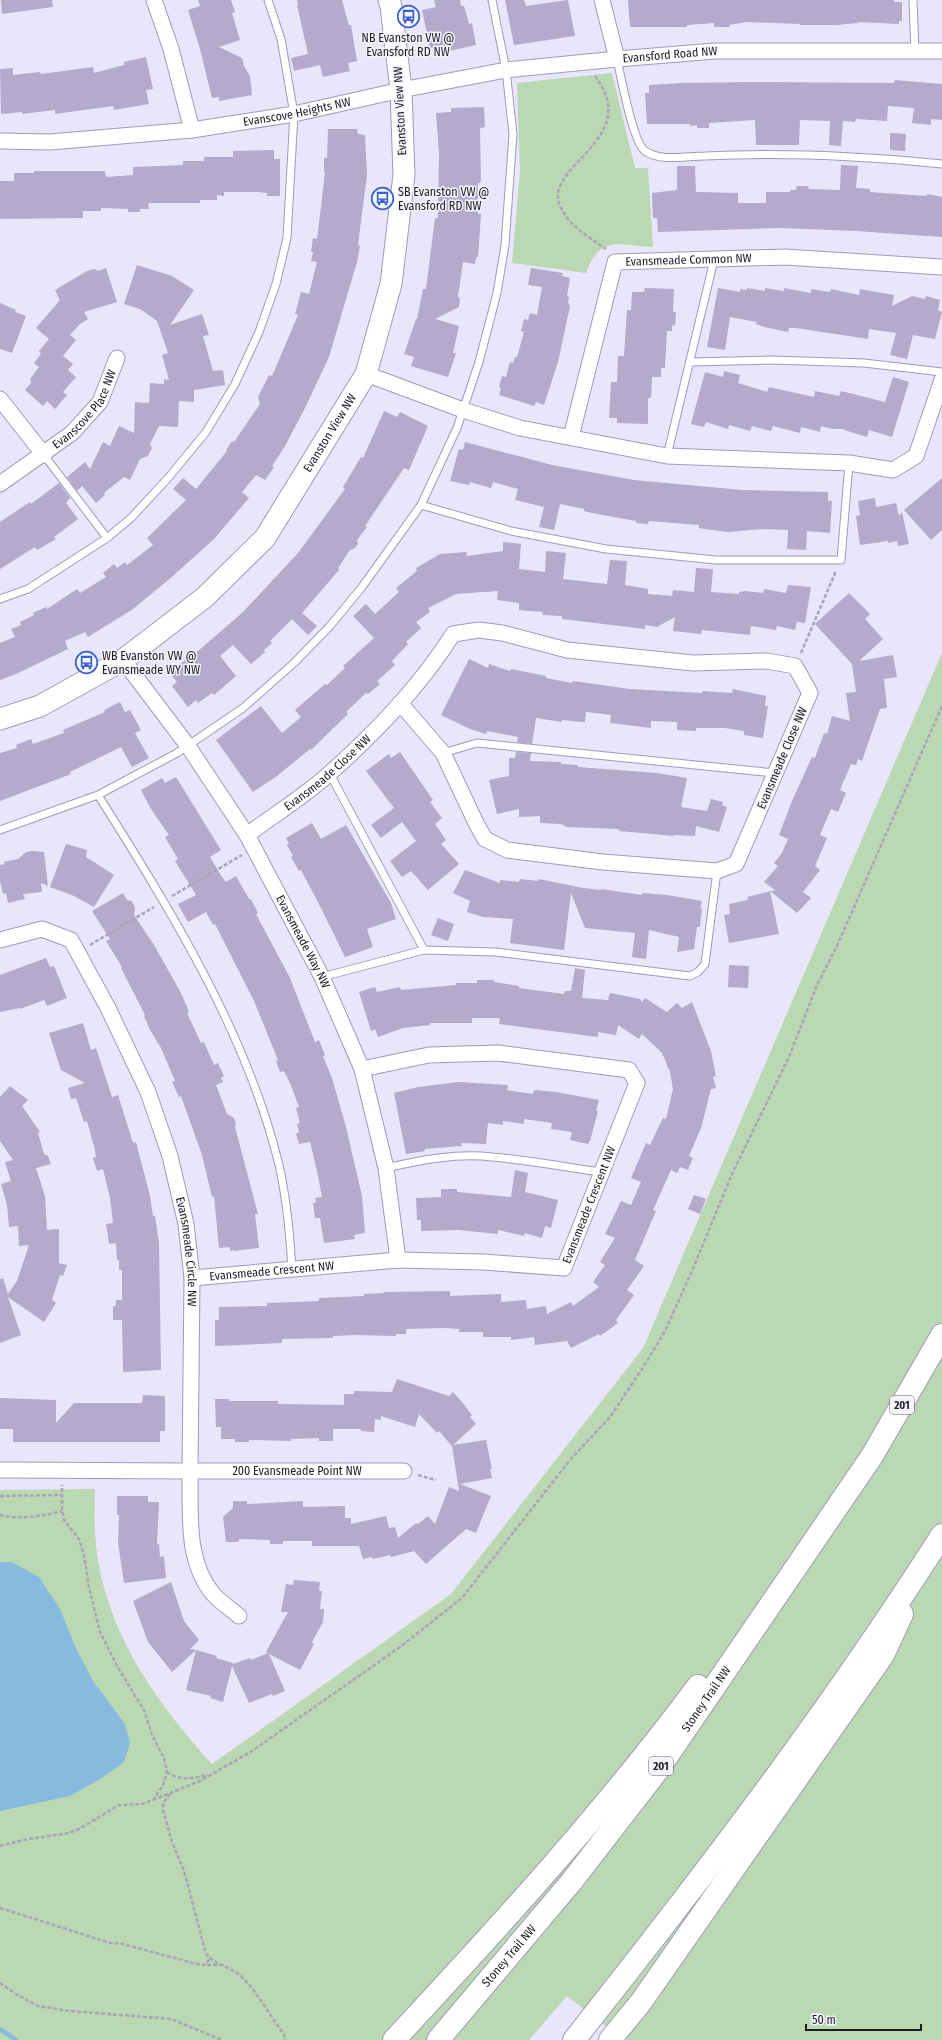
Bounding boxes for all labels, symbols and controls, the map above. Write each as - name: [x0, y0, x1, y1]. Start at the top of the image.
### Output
- bus stop icon: NB Evanston VW @ Evansford RD NW: [395, 4, 421, 30]
- place label: NB Evanston VW @ Evansford RD NW: [362, 31, 454, 59]
- street label: Evansford Road NW: [622, 44, 718, 66]
- street label: Evanston View NW: [391, 66, 409, 156]
- street label: Evanscove Heights NW: [242, 94, 352, 129]
- place label: SB Evanston VW @ Evansford RD NW: [398, 185, 489, 213]
- bus stop icon: SB Evanston VW @ Evansford RD NW: [369, 186, 395, 212]
- street label: Evansmeade Common NW: [625, 251, 752, 269]
- street label: Evanscove Place NW: [50, 368, 119, 452]
- street label: Evanston View NW: [300, 391, 359, 475]
- place label: WB Evanston VW @ Evansmeade WY NW: [102, 649, 200, 677]
- bus stop icon: WB Evanston VW @ Evansmeade WY NW: [73, 650, 99, 676]
- street label: Evansmeade Close NW: [754, 705, 810, 811]
- street label: Evansmeade Close NW: [281, 732, 374, 813]
- street label: Evansmeade Way NW: [273, 893, 333, 990]
- street label: Evansmeade Crescent NW: [559, 1144, 618, 1266]
- street label: Evansmeade Circle NW: [173, 1196, 199, 1307]
- street label: Evansmeade Crescent NW: [209, 1259, 335, 1283]
- road number: 201: [890, 1396, 914, 1414]
- street label: 200 Evansmeade Point NW: [232, 1464, 362, 1478]
- street label: Stoney Trail NW: [679, 1663, 733, 1735]
- road number: 201: [649, 1757, 673, 1775]
- street label: Stoney Trail NW: [479, 1922, 539, 1990]
- scale bar: [806, 2006, 921, 2032]
- text: 50 m: [812, 2013, 836, 2027]

